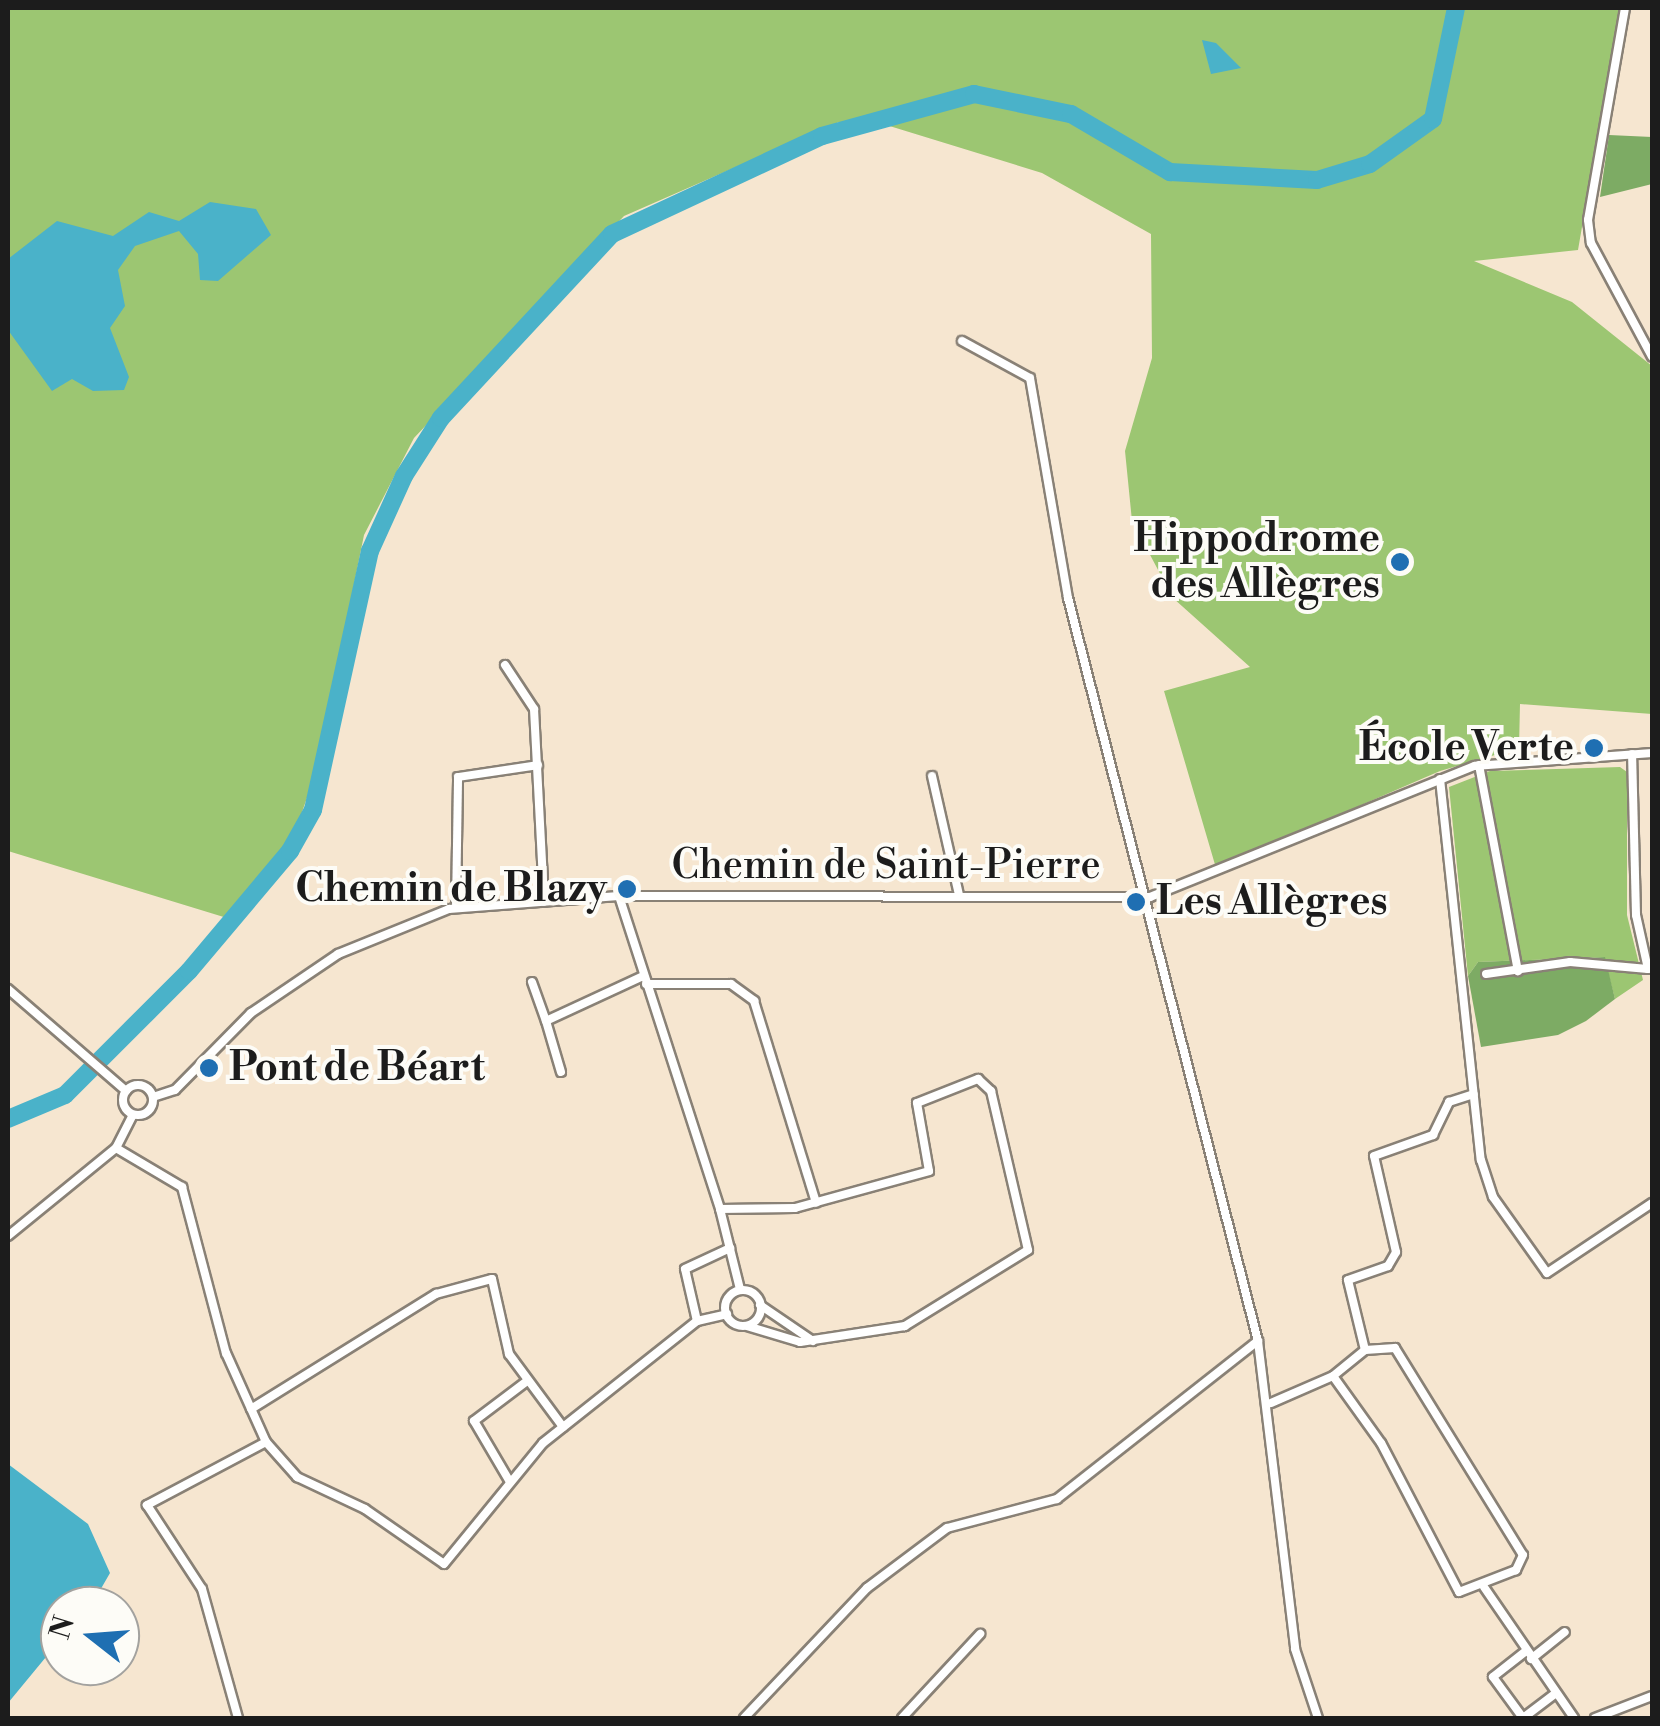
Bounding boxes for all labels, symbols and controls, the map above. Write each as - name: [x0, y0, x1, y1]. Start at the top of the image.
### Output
- place label: Hippodrome des Allègres: [1133, 515, 1380, 609]
- marker: Hippodrome des Allègres: [1389, 551, 1411, 573]
- place label: École Verte: [1359, 724, 1574, 772]
- marker: École Verte: [1583, 737, 1605, 759]
- street label: Chemin de Saint-Pierre: [671, 842, 1101, 890]
- place label: Chemin de Blazy: [295, 865, 607, 913]
- marker: Chemin de Blazy: [616, 878, 638, 900]
- place label: Les Allègres: [1156, 878, 1388, 926]
- marker: Les Allègres: [1125, 891, 1147, 913]
- place label: Pont de Béart: [229, 1044, 485, 1092]
- marker: Pont de Béart: [198, 1057, 220, 1079]
- north arrow: [40, 1586, 140, 1686]
- text: N: [43, 1612, 83, 1643]

